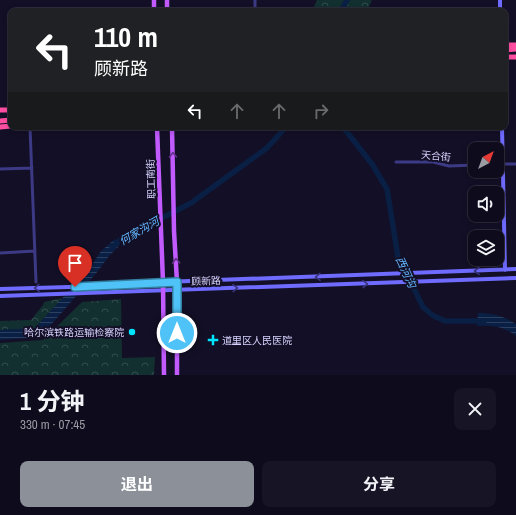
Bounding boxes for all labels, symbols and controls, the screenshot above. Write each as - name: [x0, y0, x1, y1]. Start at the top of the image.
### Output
- text: 110 m: [94, 18, 158, 56]
- icon: left: [28, 24, 80, 76]
- text: 顾新路: [94, 56, 148, 81]
- icon: left: [184, 100, 206, 122]
- icon: ahead: [226, 100, 248, 122]
- icon: ahead: [268, 100, 290, 122]
- icon: right: [310, 100, 332, 122]
- north arrow: [468, 142, 504, 178]
- map controls: [468, 142, 504, 266]
- street label: 天合街: [420, 148, 452, 164]
- one-way arrow: [169, 152, 177, 158]
- street label: 职工南街: [144, 159, 158, 199]
- button: sound: [468, 186, 504, 222]
- water label: 何家沟河: [116, 213, 163, 248]
- button: layers: [468, 230, 504, 266]
- pin: [58, 246, 92, 287]
- icon: arrive: [64, 252, 86, 274]
- water label: 西河沟: [393, 254, 420, 291]
- one-way arrow: [172, 258, 180, 264]
- one-way arrow: [474, 267, 480, 275]
- one-way arrow: [315, 272, 321, 281]
- street label: 顾新路: [191, 274, 221, 288]
- one-way arrow: [362, 280, 368, 288]
- one-way arrow: [34, 284, 40, 292]
- one-way arrow: [232, 284, 238, 293]
- position arrow: [156, 312, 198, 354]
- place label: 哈尔滨铁路运输检察院: [24, 326, 124, 339]
- marker: 哈尔滨铁路运输检察院: [127, 327, 137, 337]
- marker: 道里区人民医院: [207, 334, 219, 346]
- place label: 道里区人民医院: [222, 334, 292, 347]
- text: 1 分钟: [20, 385, 84, 417]
- button: close: [454, 388, 496, 430]
- text: 330 m · 07:45: [20, 416, 85, 433]
- button: 退出: [20, 461, 254, 507]
- button: 分享: [262, 461, 496, 507]

